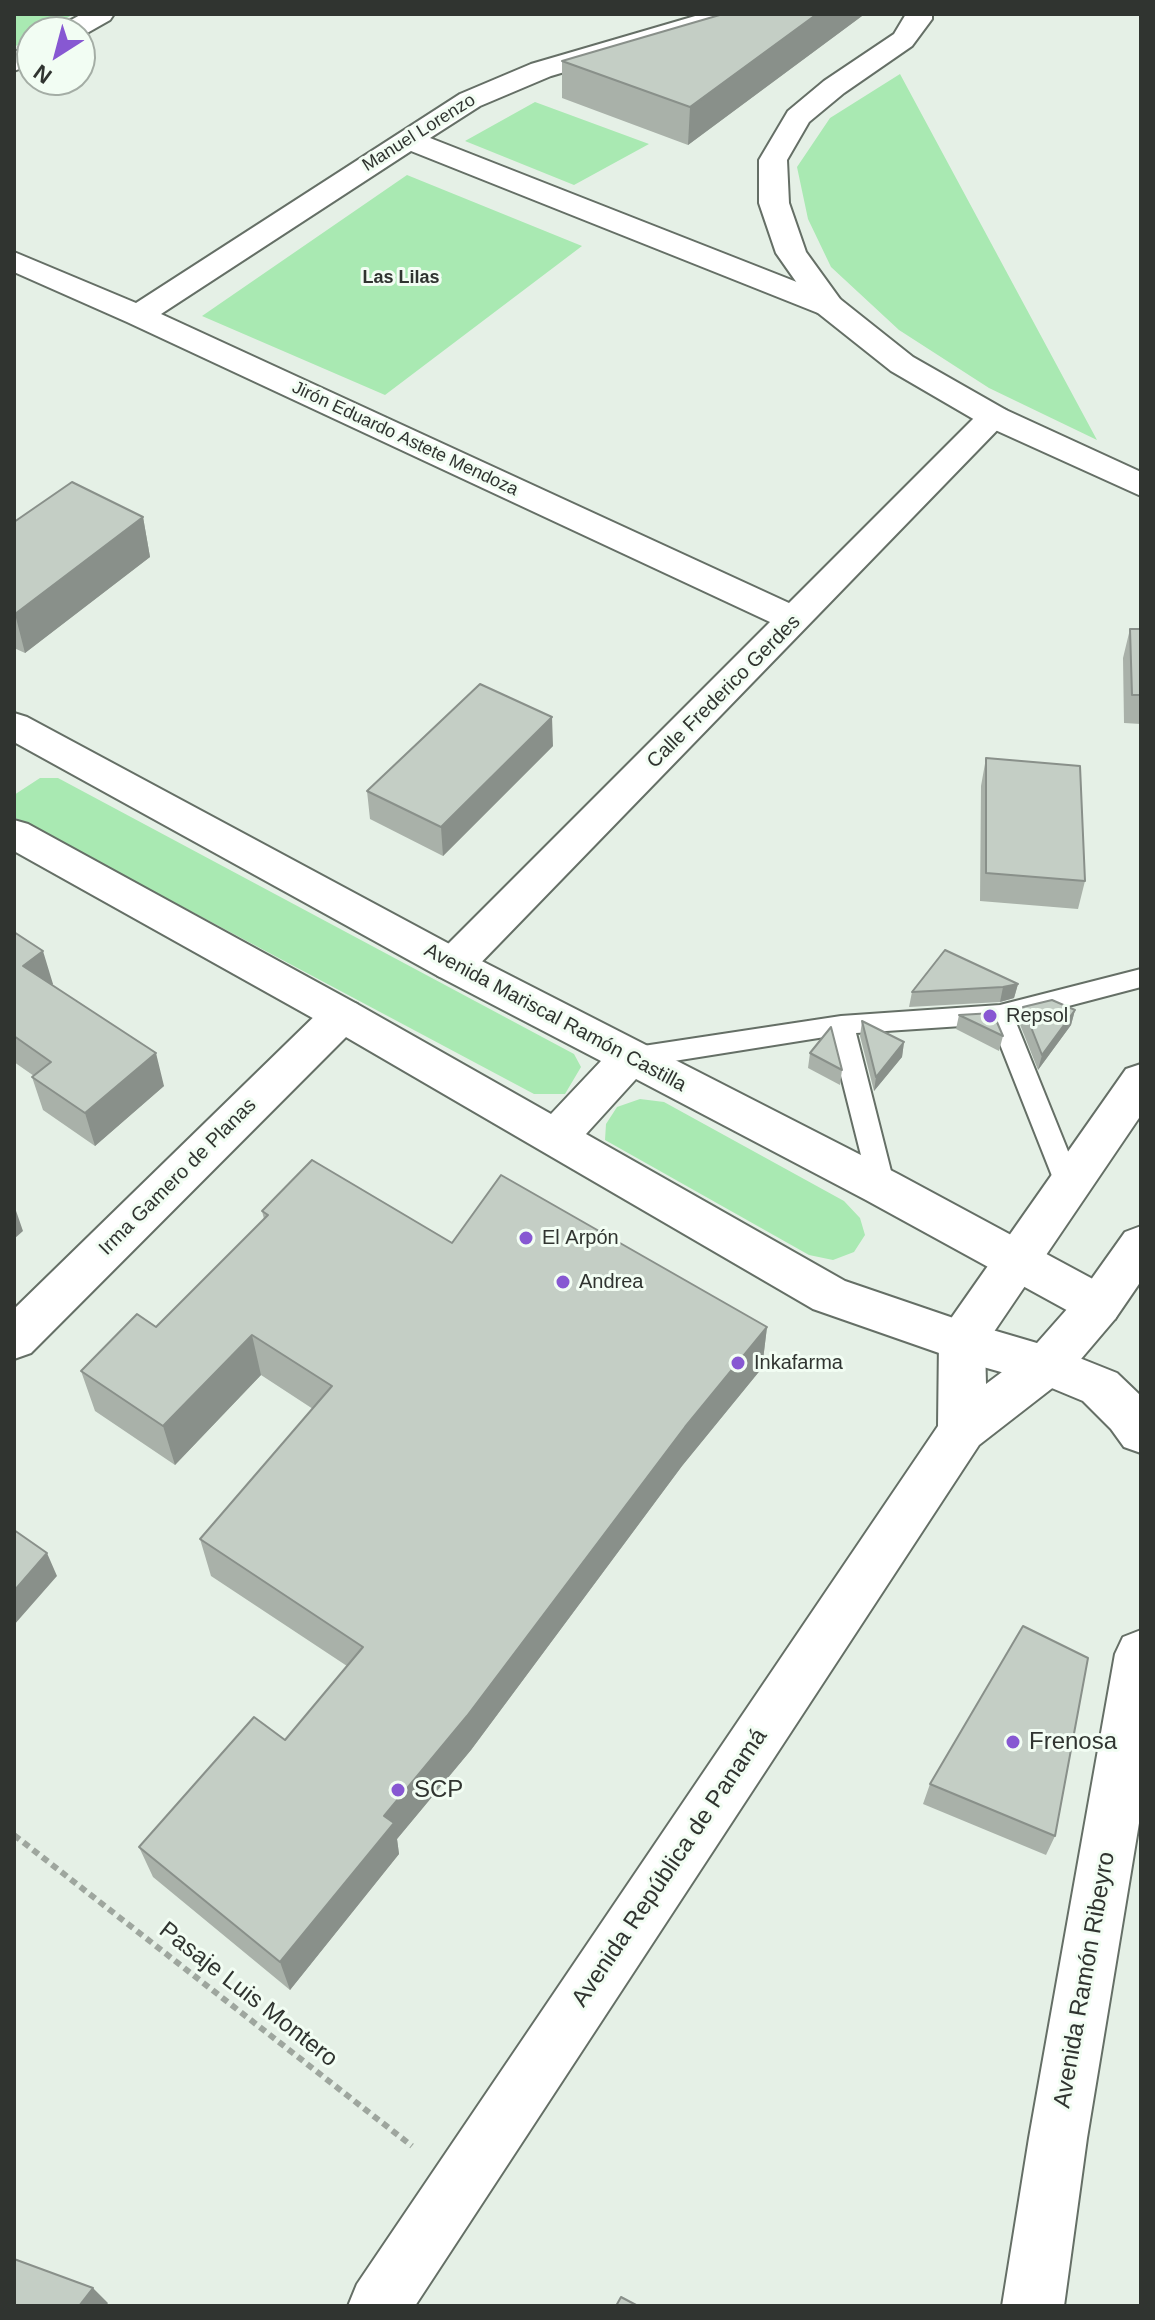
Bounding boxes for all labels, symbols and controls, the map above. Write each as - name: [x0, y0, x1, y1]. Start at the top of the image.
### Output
- north arrow: [16, 16, 96, 96]
- text: N: [29, 59, 57, 89]
- street label: Manuel Lorenzo: [359, 90, 479, 176]
- district label: Las Lilas: [362, 267, 440, 289]
- street label: Jirón Eduardo Astete Mendoza: [288, 377, 522, 501]
- street label: Calle Frederico Gerdes: [642, 610, 806, 774]
- street label: Avenida Mariscal Ramón Castilla: [420, 939, 690, 1097]
- place label: Repsol: [1006, 1004, 1068, 1028]
- marker: Repsol: [981, 1007, 999, 1025]
- street label: Irma Gamero de Planas: [94, 1093, 262, 1261]
- place label: El Arpón: [542, 1226, 619, 1250]
- marker: El Arpón: [517, 1229, 535, 1247]
- place label: Andrea: [579, 1270, 643, 1294]
- marker: Andrea: [554, 1273, 572, 1291]
- place label: Inkafarma: [754, 1351, 843, 1375]
- marker: Inkafarma: [729, 1354, 747, 1372]
- street label: Avenida República de Panamá: [566, 1724, 774, 2012]
- place label: Frenosa: [1029, 1728, 1117, 1756]
- marker: Frenosa: [1004, 1733, 1022, 1751]
- place label: SCP: [414, 1776, 463, 1804]
- marker: SCP: [389, 1781, 407, 1799]
- street label: Avenida Ramón Ribeyro: [1048, 1850, 1122, 2110]
- street label: Pasaje Luis Montero: [153, 1916, 343, 2074]

